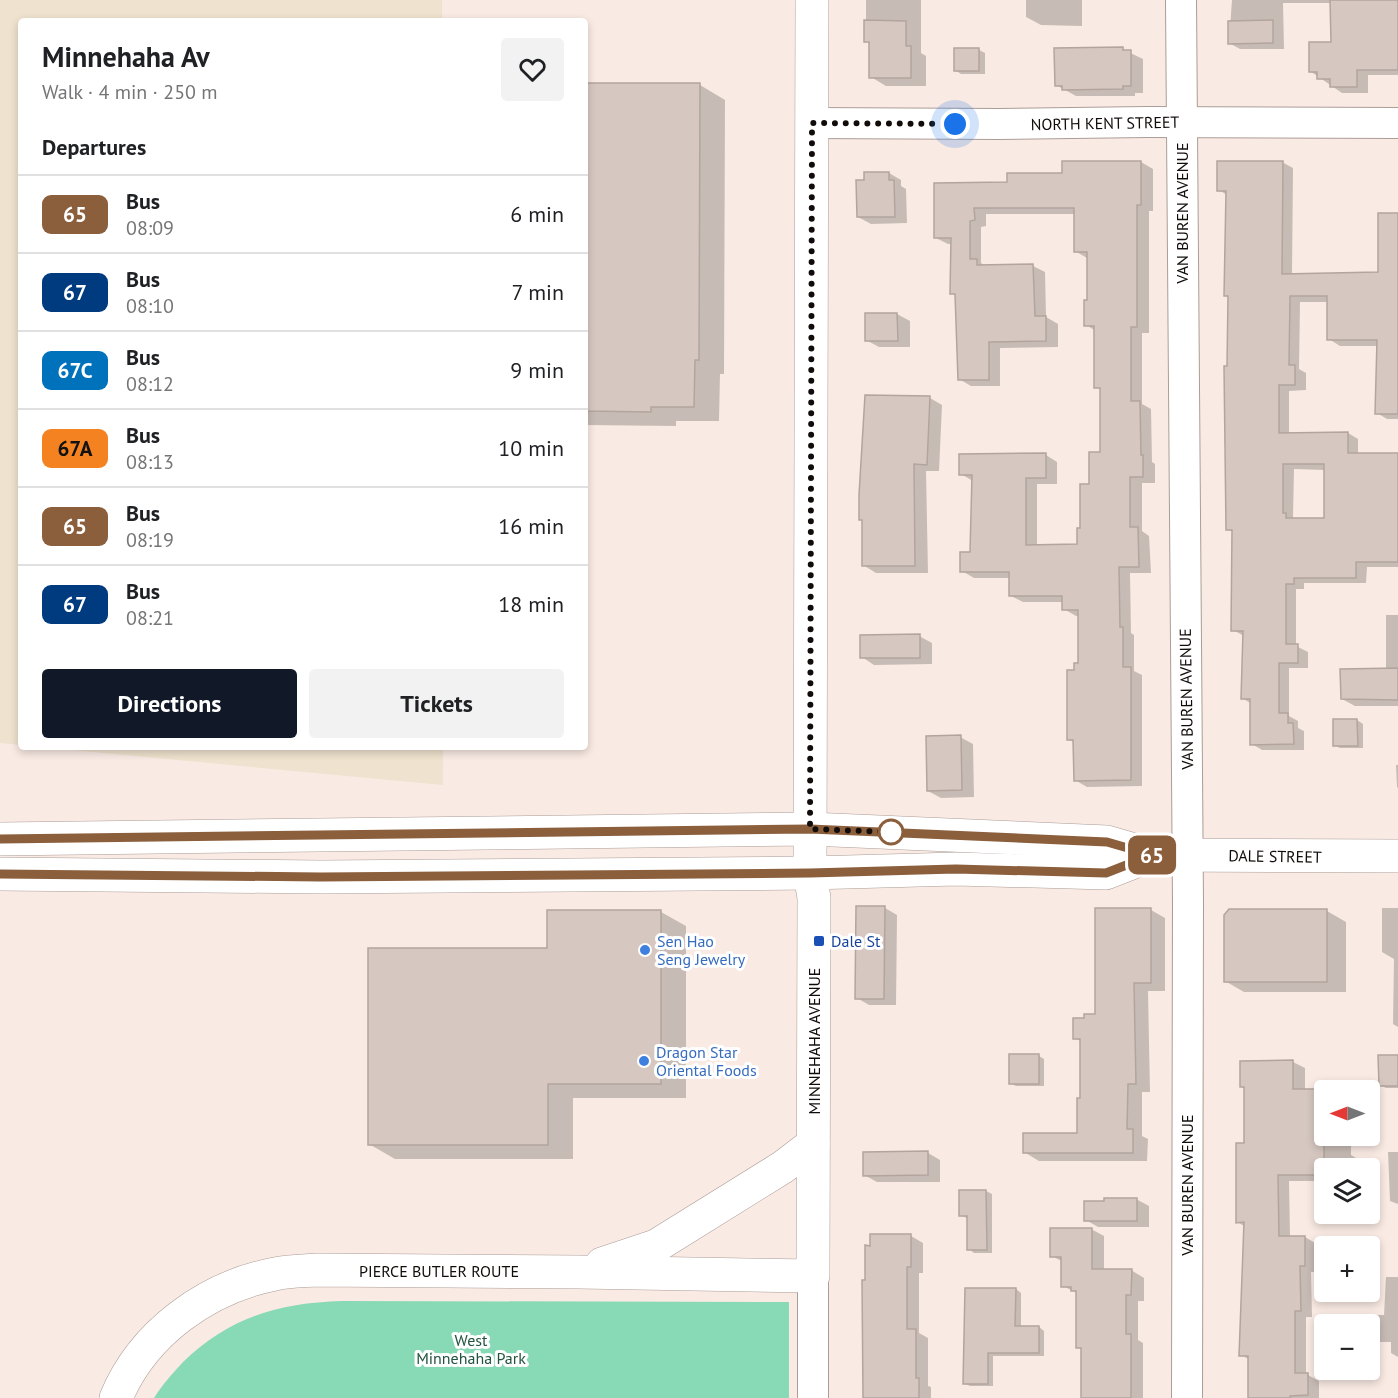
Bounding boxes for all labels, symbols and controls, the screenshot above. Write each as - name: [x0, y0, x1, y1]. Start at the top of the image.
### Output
- text: Minnehaha Av: [42, 38, 210, 75]
- button: heart: [501, 38, 564, 101]
- text: Walk · 4 min · 250 m: [42, 79, 218, 105]
- your location: [940, 109, 970, 139]
- street label: NORTH KENT STREET: [1030, 112, 1180, 134]
- text: Departures: [42, 133, 146, 161]
- street label: VAN BUREN AVENUE: [1172, 142, 1192, 285]
- text: Bus: [126, 187, 160, 215]
- text: 6 min: [510, 200, 564, 228]
- text: 65: [63, 201, 87, 228]
- text: 08:09: [126, 215, 174, 241]
- text: Bus: [126, 265, 160, 293]
- text: 7 min: [512, 278, 564, 306]
- text: 67: [63, 279, 87, 306]
- text: 08:10: [126, 293, 174, 319]
- text: Bus: [126, 343, 160, 371]
- text: 9 min: [510, 356, 564, 384]
- text: 67C: [58, 357, 92, 384]
- text: 08:12: [126, 371, 174, 397]
- text: Bus: [126, 421, 160, 449]
- text: 10 min: [498, 434, 564, 462]
- text: 67A: [57, 435, 93, 462]
- text: 08:13: [126, 449, 174, 475]
- text: Bus: [126, 499, 160, 527]
- text: 16 min: [498, 512, 564, 540]
- text: 65: [63, 513, 87, 540]
- text: 08:19: [126, 527, 174, 553]
- text: Bus: [126, 577, 160, 605]
- text: 18 min: [498, 590, 564, 618]
- text: 67: [63, 591, 87, 618]
- text: 08:21: [126, 605, 174, 631]
- street label: VAN BUREN AVENUE: [1175, 628, 1197, 771]
- button: Directions: [42, 669, 297, 738]
- button: Tickets: [309, 669, 564, 738]
- unlabelled marker: [878, 819, 904, 845]
- line badge: 65: [1125, 836, 1179, 874]
- text: 65: [1140, 842, 1164, 869]
- street label: DALE STREET: [1228, 845, 1322, 867]
- place label: Sen Hao Seng Jewelry: [657, 931, 746, 969]
- place label: Dale St: [831, 931, 881, 951]
- marker: Dale St: [812, 934, 826, 948]
- marker: Sen Hao Seng Jewelry: [638, 943, 652, 957]
- street label: MINNEHAHA AVENUE: [804, 968, 824, 1114]
- place label: Dragon Star Oriental Foods: [656, 1042, 757, 1080]
- marker: Dragon Star Oriental Foods: [637, 1054, 651, 1068]
- north arrow: [1314, 1080, 1380, 1146]
- map controls: [1314, 1080, 1380, 1380]
- street label: VAN BUREN AVENUE: [1177, 1114, 1197, 1257]
- button: layers: [1314, 1158, 1380, 1224]
- button: +: [1314, 1236, 1380, 1302]
- street label: PIERCE BUTLER ROUTE: [359, 1261, 519, 1281]
- button: −: [1314, 1314, 1380, 1380]
- park label: West Minnehaha Park: [416, 1330, 526, 1368]

